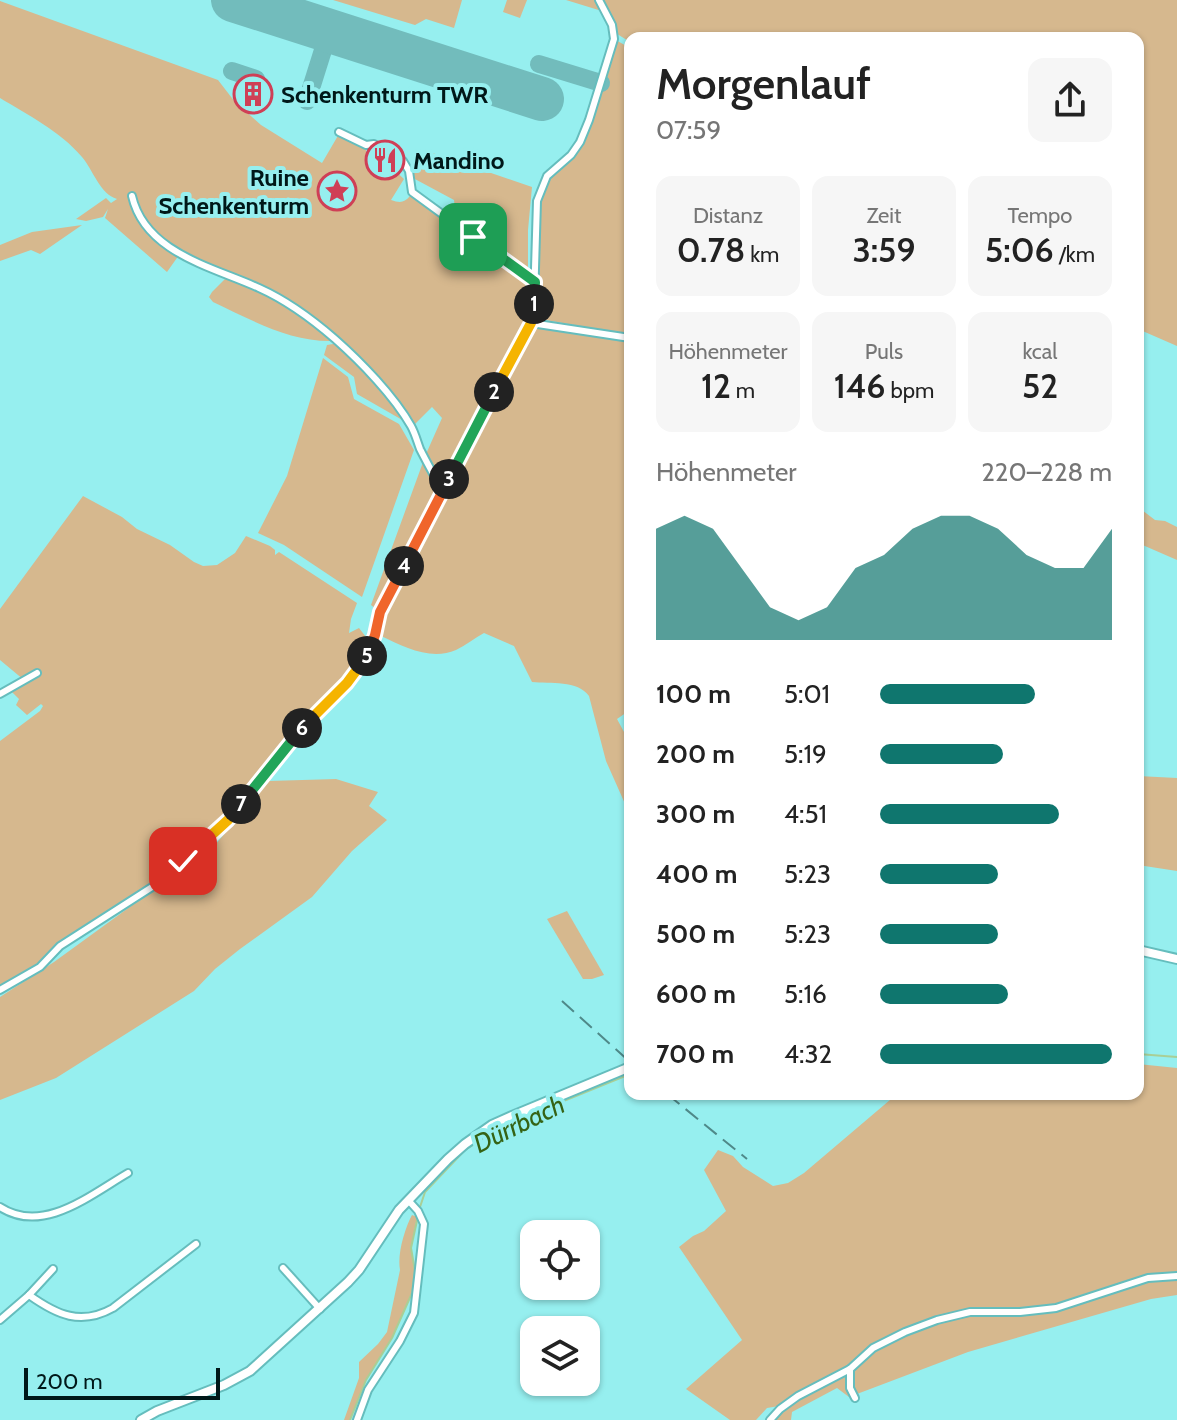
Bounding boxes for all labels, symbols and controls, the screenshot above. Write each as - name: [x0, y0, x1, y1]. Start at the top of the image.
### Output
- text: Morgenlauf: [656, 57, 871, 110]
- button: share: [1028, 58, 1112, 142]
- building icon: Schenkenturm TWR: [232, 73, 274, 115]
- place label: Schenkenturm TWR: [281, 80, 488, 109]
- text: 07:59: [656, 114, 721, 146]
- restaurant icon: Mandino: [364, 139, 406, 181]
- place label: Mandino: [413, 146, 505, 175]
- place label: Ruine Schenkenturm: [158, 163, 309, 220]
- place icon: Ruine Schenkenturm: [316, 170, 358, 212]
- text: Distanz: [693, 202, 763, 229]
- text: Zeit: [867, 202, 901, 229]
- text: Tempo: [1008, 202, 1072, 229]
- pin: [439, 203, 507, 271]
- icon: arrive: [451, 215, 495, 259]
- text: 0.78: [677, 229, 745, 271]
- text: 3:59: [852, 229, 916, 271]
- text: 5:06: [985, 229, 1054, 271]
- text: km: [745, 241, 779, 268]
- text: /km: [1054, 241, 1095, 268]
- pin: 1: [514, 284, 554, 324]
- text: 1: [530, 290, 538, 317]
- text: Höhenmeter: [669, 338, 787, 365]
- text: Puls: [865, 338, 903, 365]
- text: kcal: [1022, 338, 1058, 365]
- text: 12: [701, 365, 731, 407]
- text: 146: [834, 365, 886, 407]
- text: 52: [1022, 365, 1058, 407]
- pin: 2: [474, 372, 514, 412]
- text: m: [731, 377, 755, 404]
- text: bpm: [886, 377, 934, 404]
- text: 2: [488, 378, 500, 405]
- text: Höhenmeter: [656, 456, 797, 488]
- text: 220–228 m: [981, 456, 1112, 488]
- pin: 3: [429, 459, 469, 499]
- text: 3: [443, 465, 455, 492]
- pin: 4: [384, 546, 424, 586]
- text: 4: [397, 552, 411, 579]
- pin: 5: [347, 636, 387, 676]
- text: 5: [361, 642, 373, 669]
- text: 100 m: [656, 678, 731, 710]
- text: 5:01: [784, 678, 830, 710]
- pin: 6: [282, 708, 322, 748]
- text: 6: [296, 714, 308, 741]
- text: 200 m: [656, 738, 735, 770]
- text: 5:19: [784, 738, 827, 770]
- pin: 7: [221, 784, 261, 824]
- text: 7: [235, 790, 247, 817]
- text: 300 m: [656, 798, 735, 830]
- text: 4:51: [784, 798, 827, 830]
- pin: [149, 827, 217, 895]
- icon: check: [161, 839, 205, 883]
- text: 400 m: [656, 858, 737, 890]
- text: 5:23: [784, 858, 831, 890]
- text: 500 m: [656, 918, 735, 950]
- text: 5:23: [784, 918, 831, 950]
- text: 600 m: [656, 978, 736, 1010]
- text: 5:16: [784, 978, 827, 1010]
- text: 700 m: [656, 1038, 734, 1070]
- text: 4:32: [784, 1038, 832, 1070]
- water label: Dürrbach: [468, 1088, 570, 1160]
- map controls: [520, 1220, 600, 1396]
- button: locate: [520, 1220, 600, 1300]
- button: layers: [520, 1316, 600, 1396]
- scale bar: [24, 1364, 220, 1400]
- text: 200 m: [36, 1368, 102, 1395]

